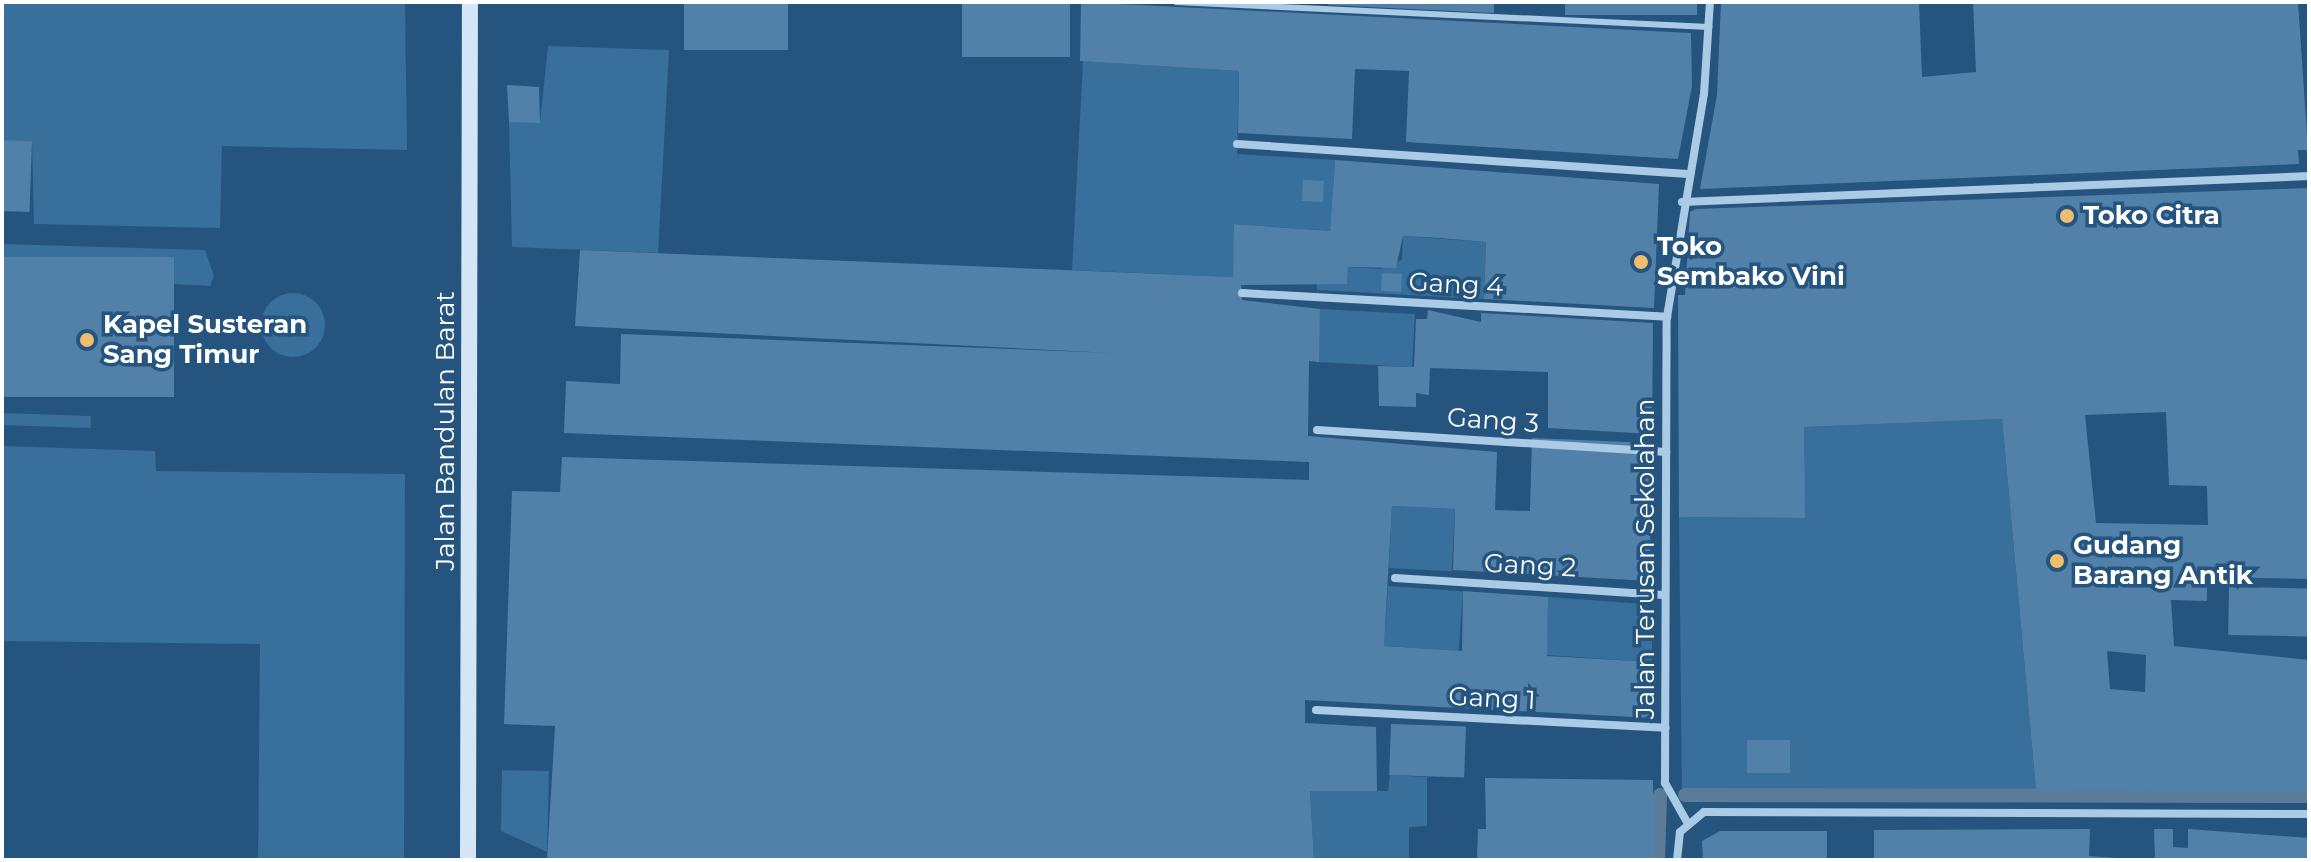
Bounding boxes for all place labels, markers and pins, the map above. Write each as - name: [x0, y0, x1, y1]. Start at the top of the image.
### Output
- place label: Toko Citra: [2083, 200, 2220, 232]
- marker: Toko Citra: [2058, 207, 2076, 225]
- place label: Toko Sembako Vini: [1657, 231, 1845, 292]
- marker: Toko Sembako Vini: [1632, 253, 1650, 271]
- place label: Kapel Susteran Sang Timur: [103, 309, 307, 370]
- marker: Kapel Susteran Sang Timur: [78, 331, 96, 349]
- place label: Gudang Barang Antik: [2073, 530, 2253, 592]
- marker: Gudang Barang Antik: [2048, 552, 2066, 570]

